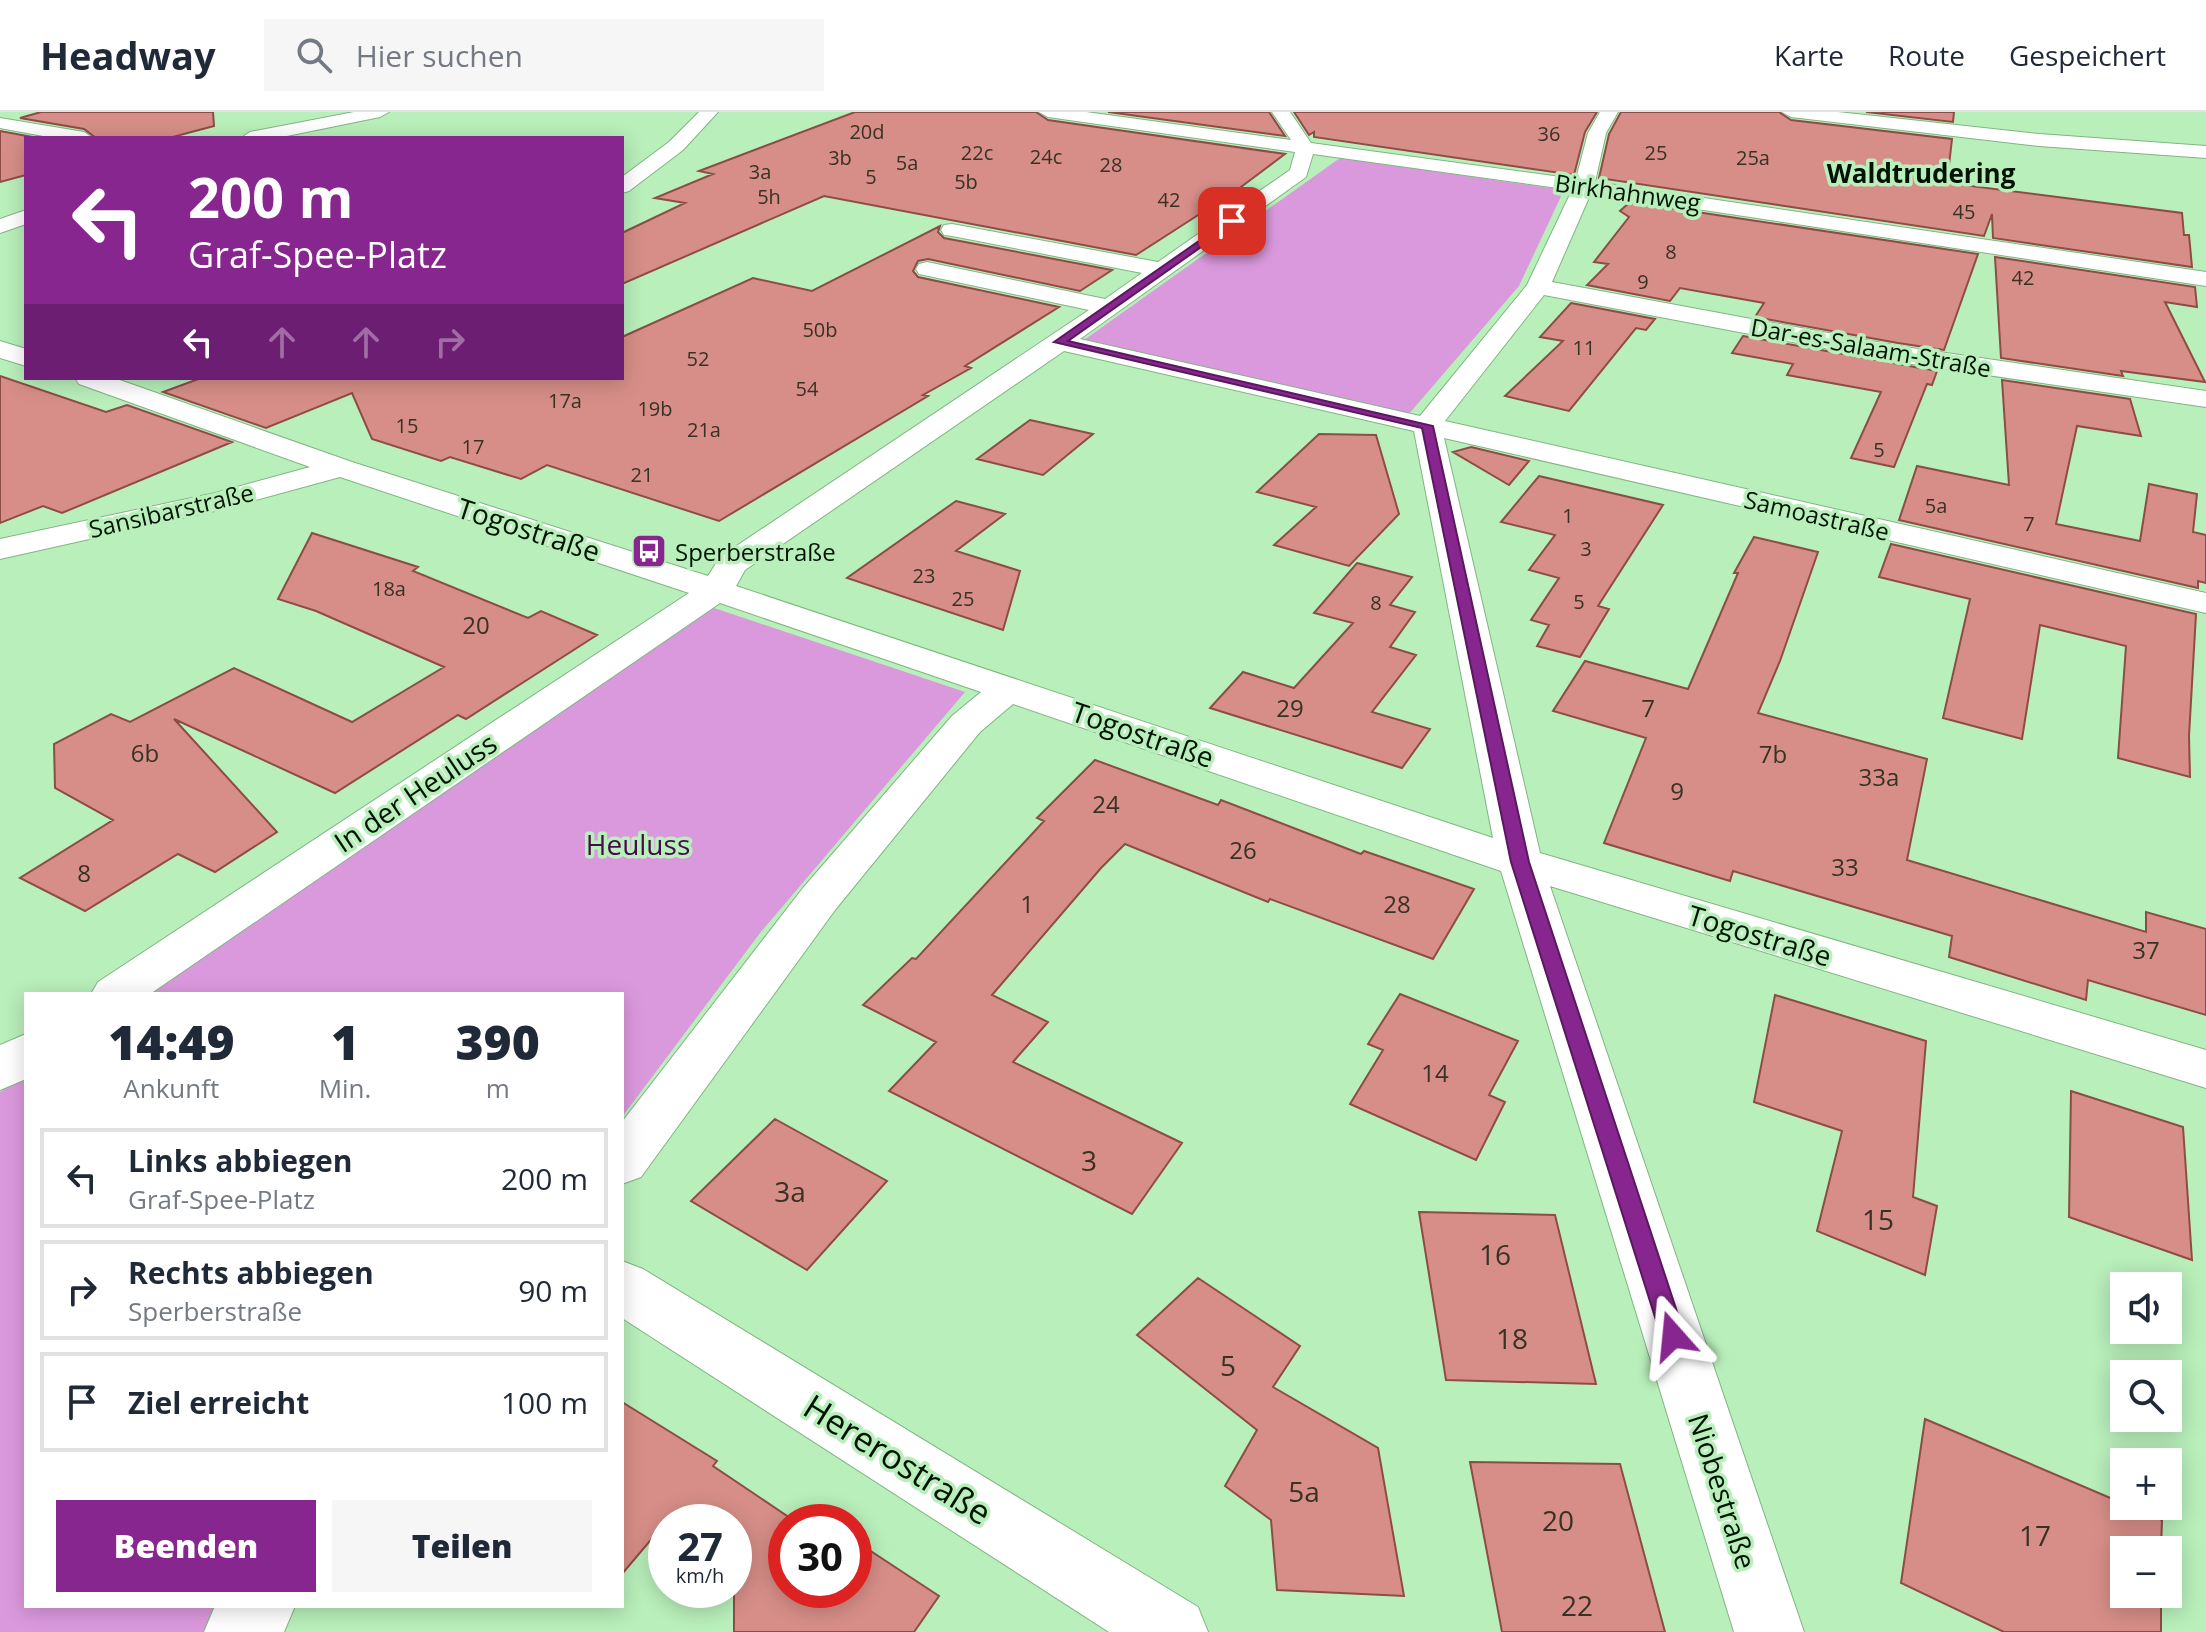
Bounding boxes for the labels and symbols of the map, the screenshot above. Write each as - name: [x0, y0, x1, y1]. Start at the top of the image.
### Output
- house number: 20d: [849, 118, 885, 145]
- house number: 36: [1538, 120, 1560, 147]
- house number: 22c: [961, 139, 993, 166]
- house number: 25: [1645, 139, 1667, 166]
- house number: 24c: [1030, 143, 1062, 170]
- house number: 3b: [828, 144, 852, 171]
- house number: 25a: [1736, 144, 1770, 171]
- house number: 5a: [896, 149, 918, 176]
- house number: 28: [1100, 151, 1122, 178]
- district label: Waldtrudering: [1827, 155, 2016, 191]
- house number: 3a: [749, 158, 771, 185]
- house number: 5: [865, 163, 877, 190]
- street label: Birkhahnweg: [1553, 165, 1703, 219]
- house number: 5b: [954, 168, 978, 195]
- house number: 5h: [757, 183, 781, 210]
- house number: 42: [1158, 186, 1180, 213]
- pin: [1198, 187, 1266, 255]
- house number: 45: [1953, 198, 1975, 225]
- house number: 8: [1665, 238, 1677, 265]
- house number: 42: [2012, 264, 2034, 291]
- house number: 9: [1637, 268, 1649, 295]
- street label: Dar-es-Salaam-Straße: [1748, 310, 1994, 384]
- house number: 50b: [802, 316, 838, 343]
- house number: 11: [1573, 334, 1595, 361]
- house number: 52: [687, 345, 709, 372]
- house number: 54: [796, 375, 819, 402]
- house number: 17a: [548, 387, 582, 414]
- house number: 19b: [637, 395, 673, 422]
- house number: 15: [396, 412, 418, 439]
- house number: 21a: [687, 416, 721, 443]
- house number: 17: [462, 433, 484, 460]
- house number: 5: [1873, 436, 1885, 463]
- house number: 21: [631, 461, 653, 488]
- street label: Sansibarstraße: [85, 475, 257, 545]
- street label: Samoastraße: [1741, 482, 1893, 548]
- street label: Togostraße: [453, 488, 605, 570]
- house number: 5a: [1925, 492, 1947, 519]
- house number: 1: [1562, 502, 1574, 529]
- house number: 7: [2023, 510, 2035, 537]
- bus stop icon: Sperberstraße: [630, 532, 668, 570]
- place label: Sperberstraße: [675, 535, 836, 568]
- house number: 3: [1580, 535, 1592, 562]
- house number: 23: [913, 562, 935, 589]
- house number: 18a: [372, 575, 406, 602]
- house number: 25: [952, 585, 974, 612]
- house number: 5: [1573, 588, 1585, 615]
- house number: 8: [1370, 589, 1382, 616]
- house number: 20: [462, 608, 490, 641]
- house number: 29: [1276, 691, 1304, 724]
- house number: 7: [1641, 691, 1655, 724]
- street label: Togostraße: [1067, 692, 1219, 776]
- street label: In der Heuluss: [326, 724, 504, 860]
- house number: 6b: [131, 736, 159, 769]
- house number: 7b: [1759, 737, 1787, 770]
- house number: 33a: [1859, 760, 1899, 793]
- house number: 9: [1670, 774, 1684, 807]
- house number: 24: [1092, 787, 1120, 820]
- park label: Heuluss: [586, 825, 690, 863]
- house number: 26: [1229, 833, 1257, 866]
- house number: 33: [1831, 850, 1859, 883]
- house number: 8: [77, 856, 91, 889]
- house number: 1: [1020, 887, 1034, 920]
- house number: 28: [1383, 887, 1411, 920]
- street label: Togostraße: [1684, 895, 1836, 975]
- house number: 37: [2132, 933, 2160, 966]
- house number: 14: [1421, 1056, 1449, 1089]
- house number: 3: [1081, 1141, 1097, 1179]
- house number: 3a: [774, 1172, 806, 1210]
- house number: 15: [1862, 1200, 1894, 1238]
- house number: 16: [1479, 1235, 1511, 1273]
- position arrow: [1631, 1294, 1715, 1378]
- house number: 18: [1496, 1319, 1528, 1357]
- house number: 5: [1220, 1346, 1236, 1384]
- street label: Hererostraße: [796, 1383, 1000, 1535]
- street label: Niobestraße: [1680, 1408, 1766, 1574]
- house number: 5a: [1288, 1472, 1320, 1510]
- house number: 20: [1542, 1501, 1574, 1539]
- speed limit sign: 30: [768, 1504, 872, 1608]
- house number: 17: [2019, 1516, 2051, 1554]
- house number: 22: [1561, 1586, 1593, 1624]

